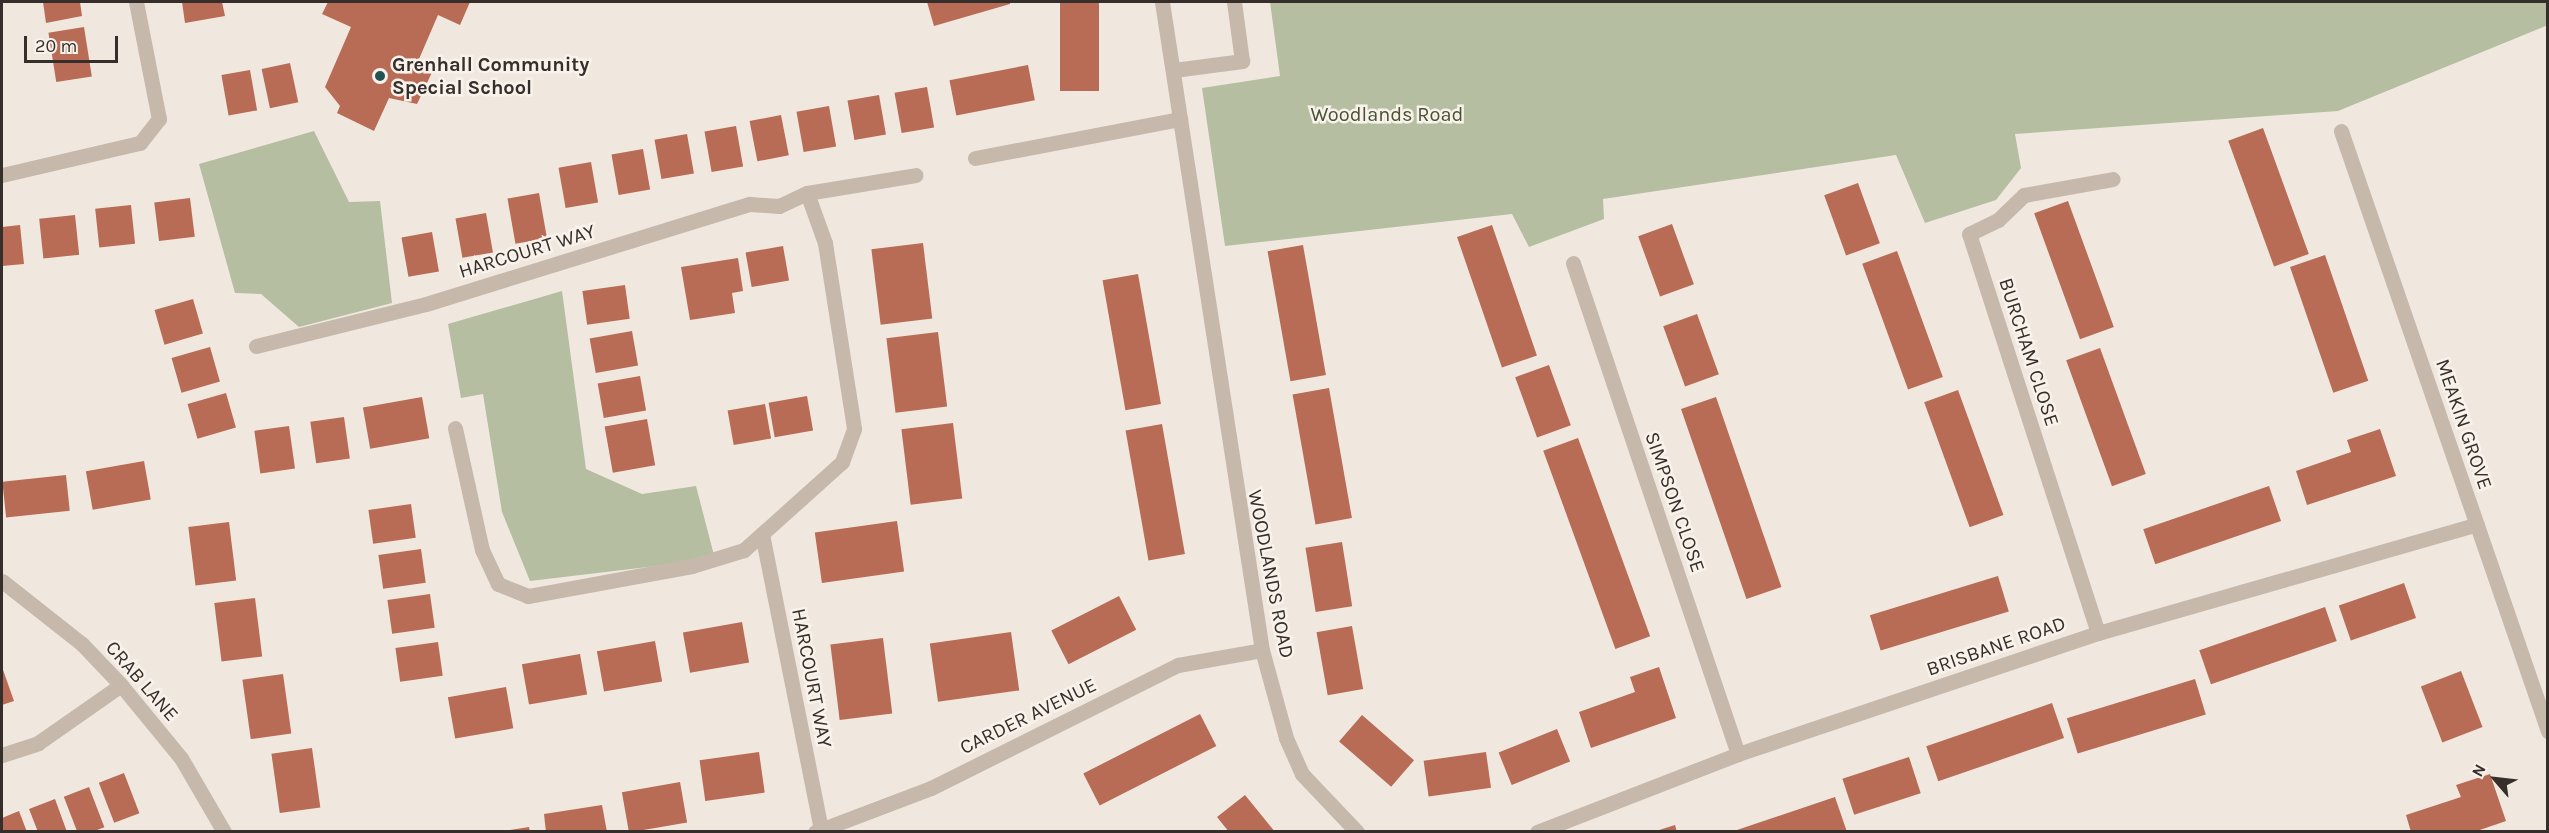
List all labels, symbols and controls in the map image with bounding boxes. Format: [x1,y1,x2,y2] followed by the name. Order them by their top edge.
[27,24,122,62] scale bar
[35,35,77,57] text: 20 m
[392,52,589,99] place label: Grenhall Community Special School
[373,69,387,83] marker: Grenhall Community Special School
[1311,102,1463,126] park label: Woodlands Road
[456,219,598,283] street label: HARCOURT WAY
[1994,275,2064,429] street label: BURCHAM CLOSE
[2430,356,2498,492] street label: MEAKIN GROVE
[1640,429,1710,575] street label: SIMPSON CLOSE
[1243,488,1299,660] street label: WOODLANDS ROAD
[787,606,837,750] street label: HARCOURT WAY
[1923,611,2069,681] street label: BRISBANE ROAD
[100,636,184,726] street label: CRAB LANE
[956,673,1100,759] street label: CARDER AVENUE
[2465,749,2525,809] north arrow
[2468,761,2490,780] text: N

